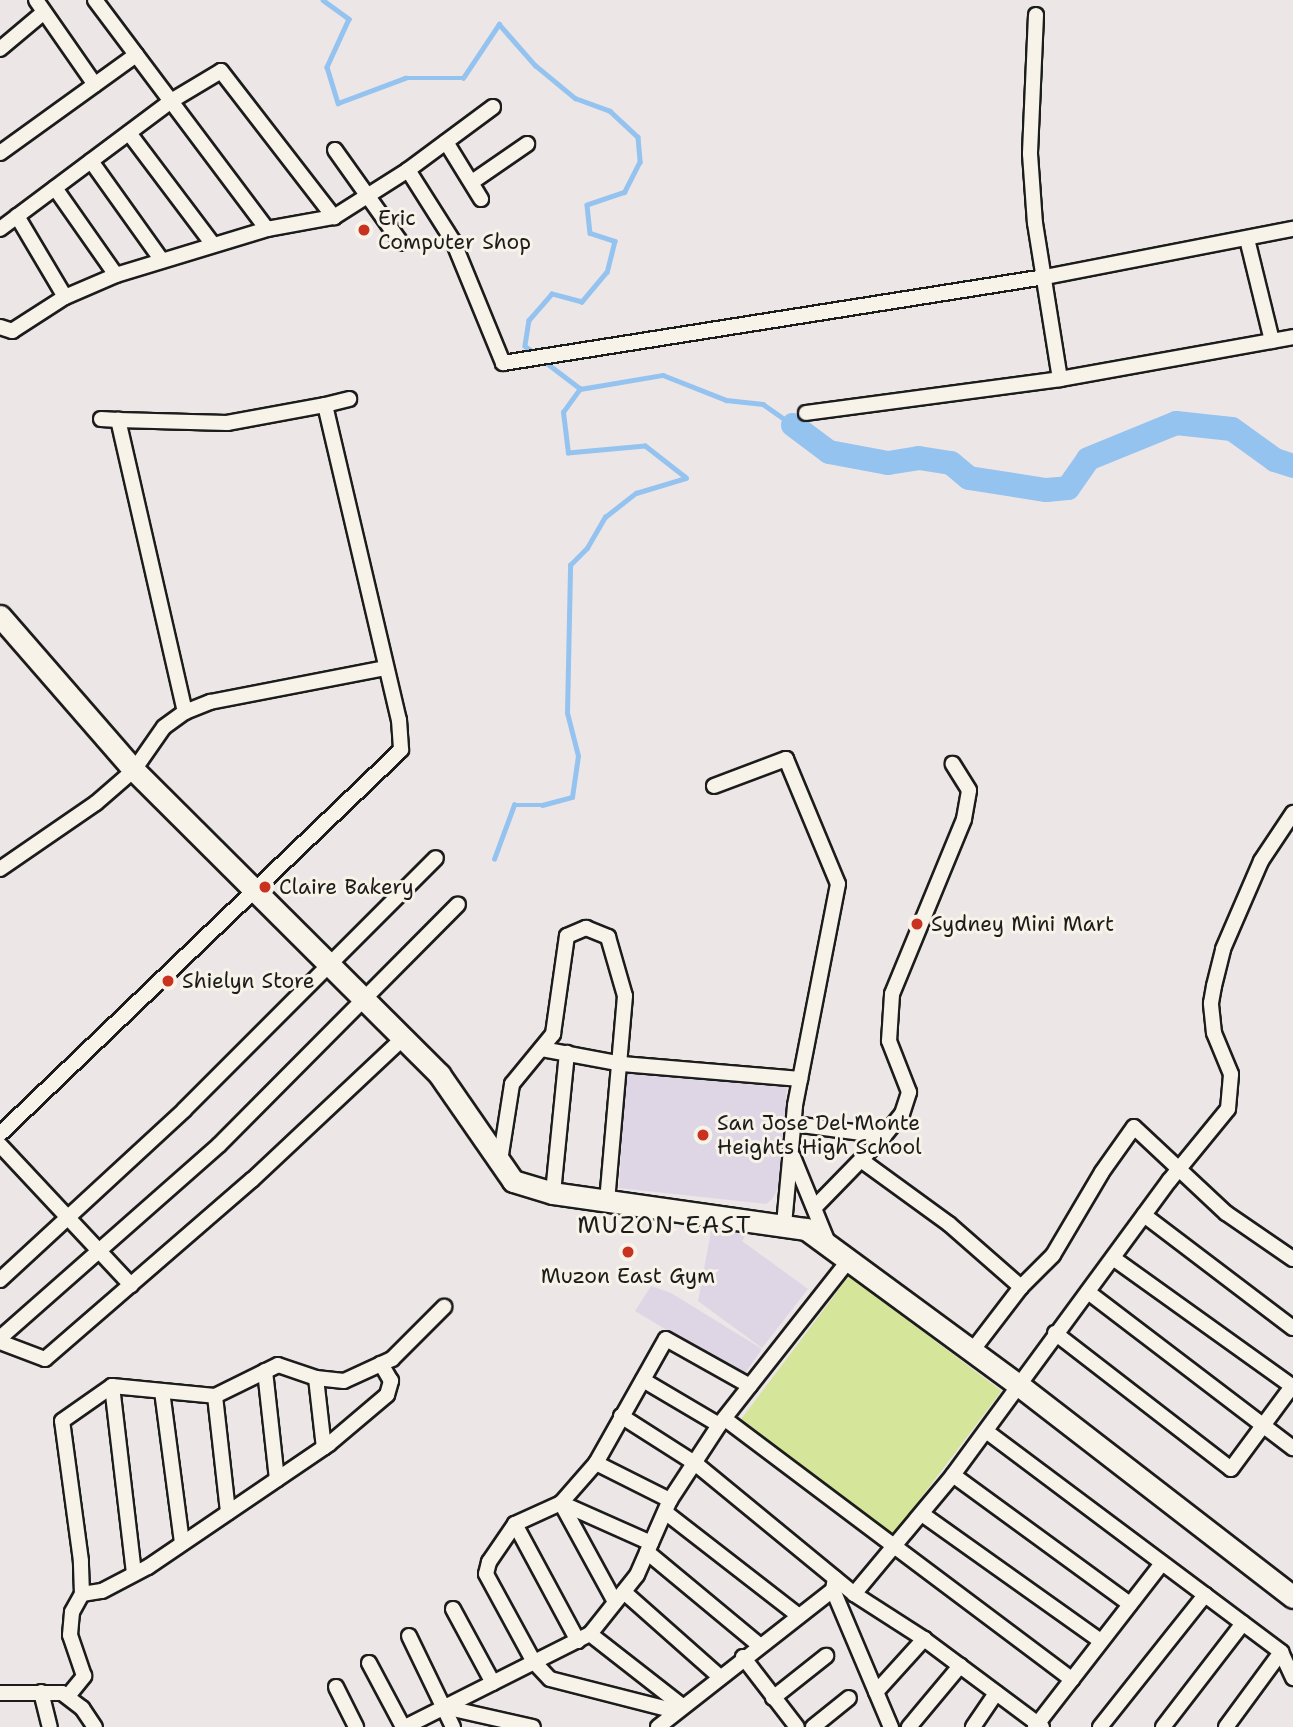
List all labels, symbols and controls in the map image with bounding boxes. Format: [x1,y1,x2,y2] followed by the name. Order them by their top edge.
[378,205,531,255] place label: Eric Computer Shop
[356,222,372,238] marker: Eric Computer Shop
[279,874,414,900] place label: Claire Bakery
[257,879,273,895] marker: Claire Bakery
[931,911,1114,937] place label: Sydney Mini Mart
[909,916,925,932] marker: Sydney Mini Mart
[182,968,315,994] place label: Shielyn Store
[160,973,176,989] marker: Shielyn Store
[717,1110,922,1160] place label: San Jose Del Monte Heights High School
[695,1127,711,1143] marker: San Jose Del Monte Heights High School
[578,1212,752,1240] district label: MUZON EAST
[620,1244,636,1260] marker: Muzon East Gym
[541,1263,715,1289] place label: Muzon East Gym

